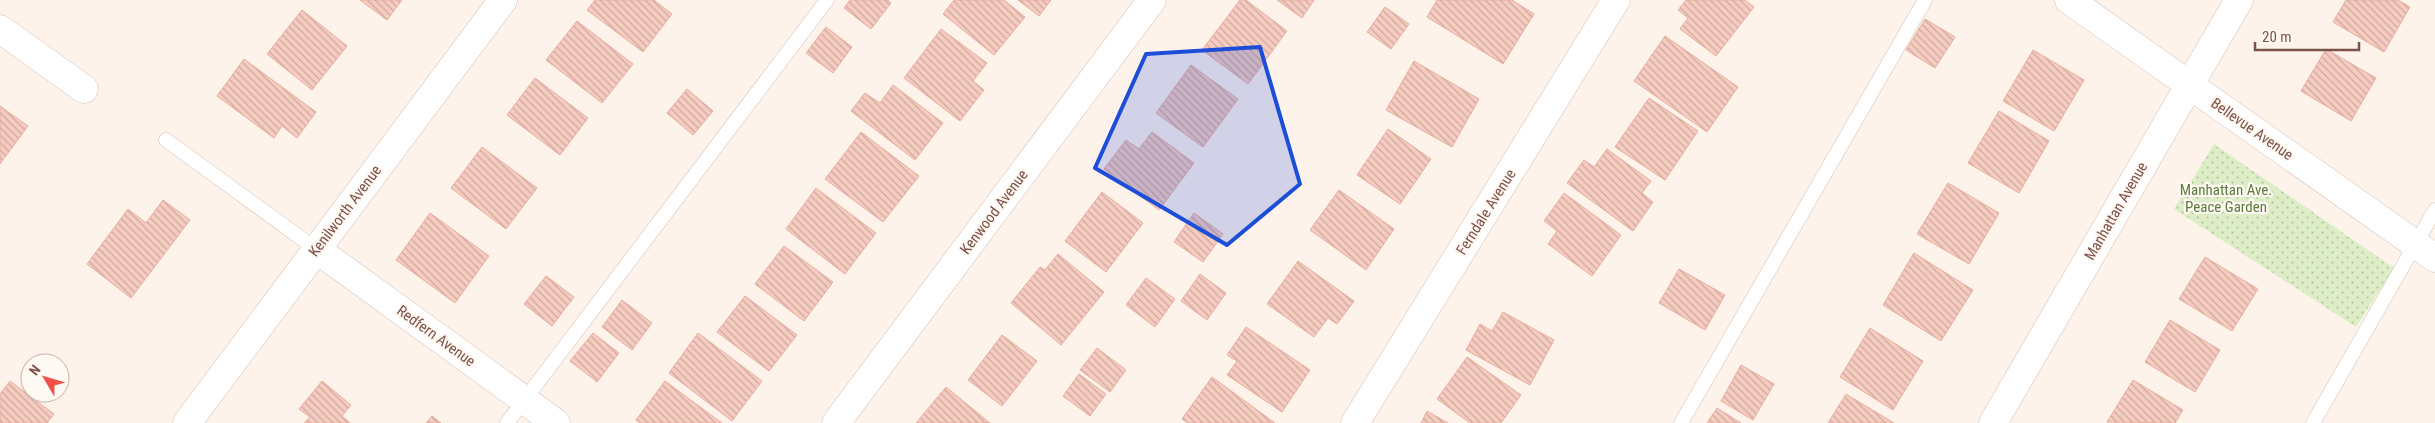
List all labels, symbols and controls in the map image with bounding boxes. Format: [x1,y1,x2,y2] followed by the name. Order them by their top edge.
[2255,20,2359,52] scale bar
[2262,28,2292,46] text: 20 m
[2207,94,2297,164] street label: Bellevue Avenue
[2081,159,2151,263] street label: Manhattan Avenue
[305,162,385,260] street label: Kenilworth Avenue
[956,166,1032,258] street label: Kenwood Avenue
[1452,166,1520,258] street label: Ferndale Avenue
[2180,181,2272,216] park label: Manhattan Ave. Peace Garden
[393,302,479,370] street label: Redfern Avenue
[20,353,70,403] north arrow
[26,362,44,378] text: N

